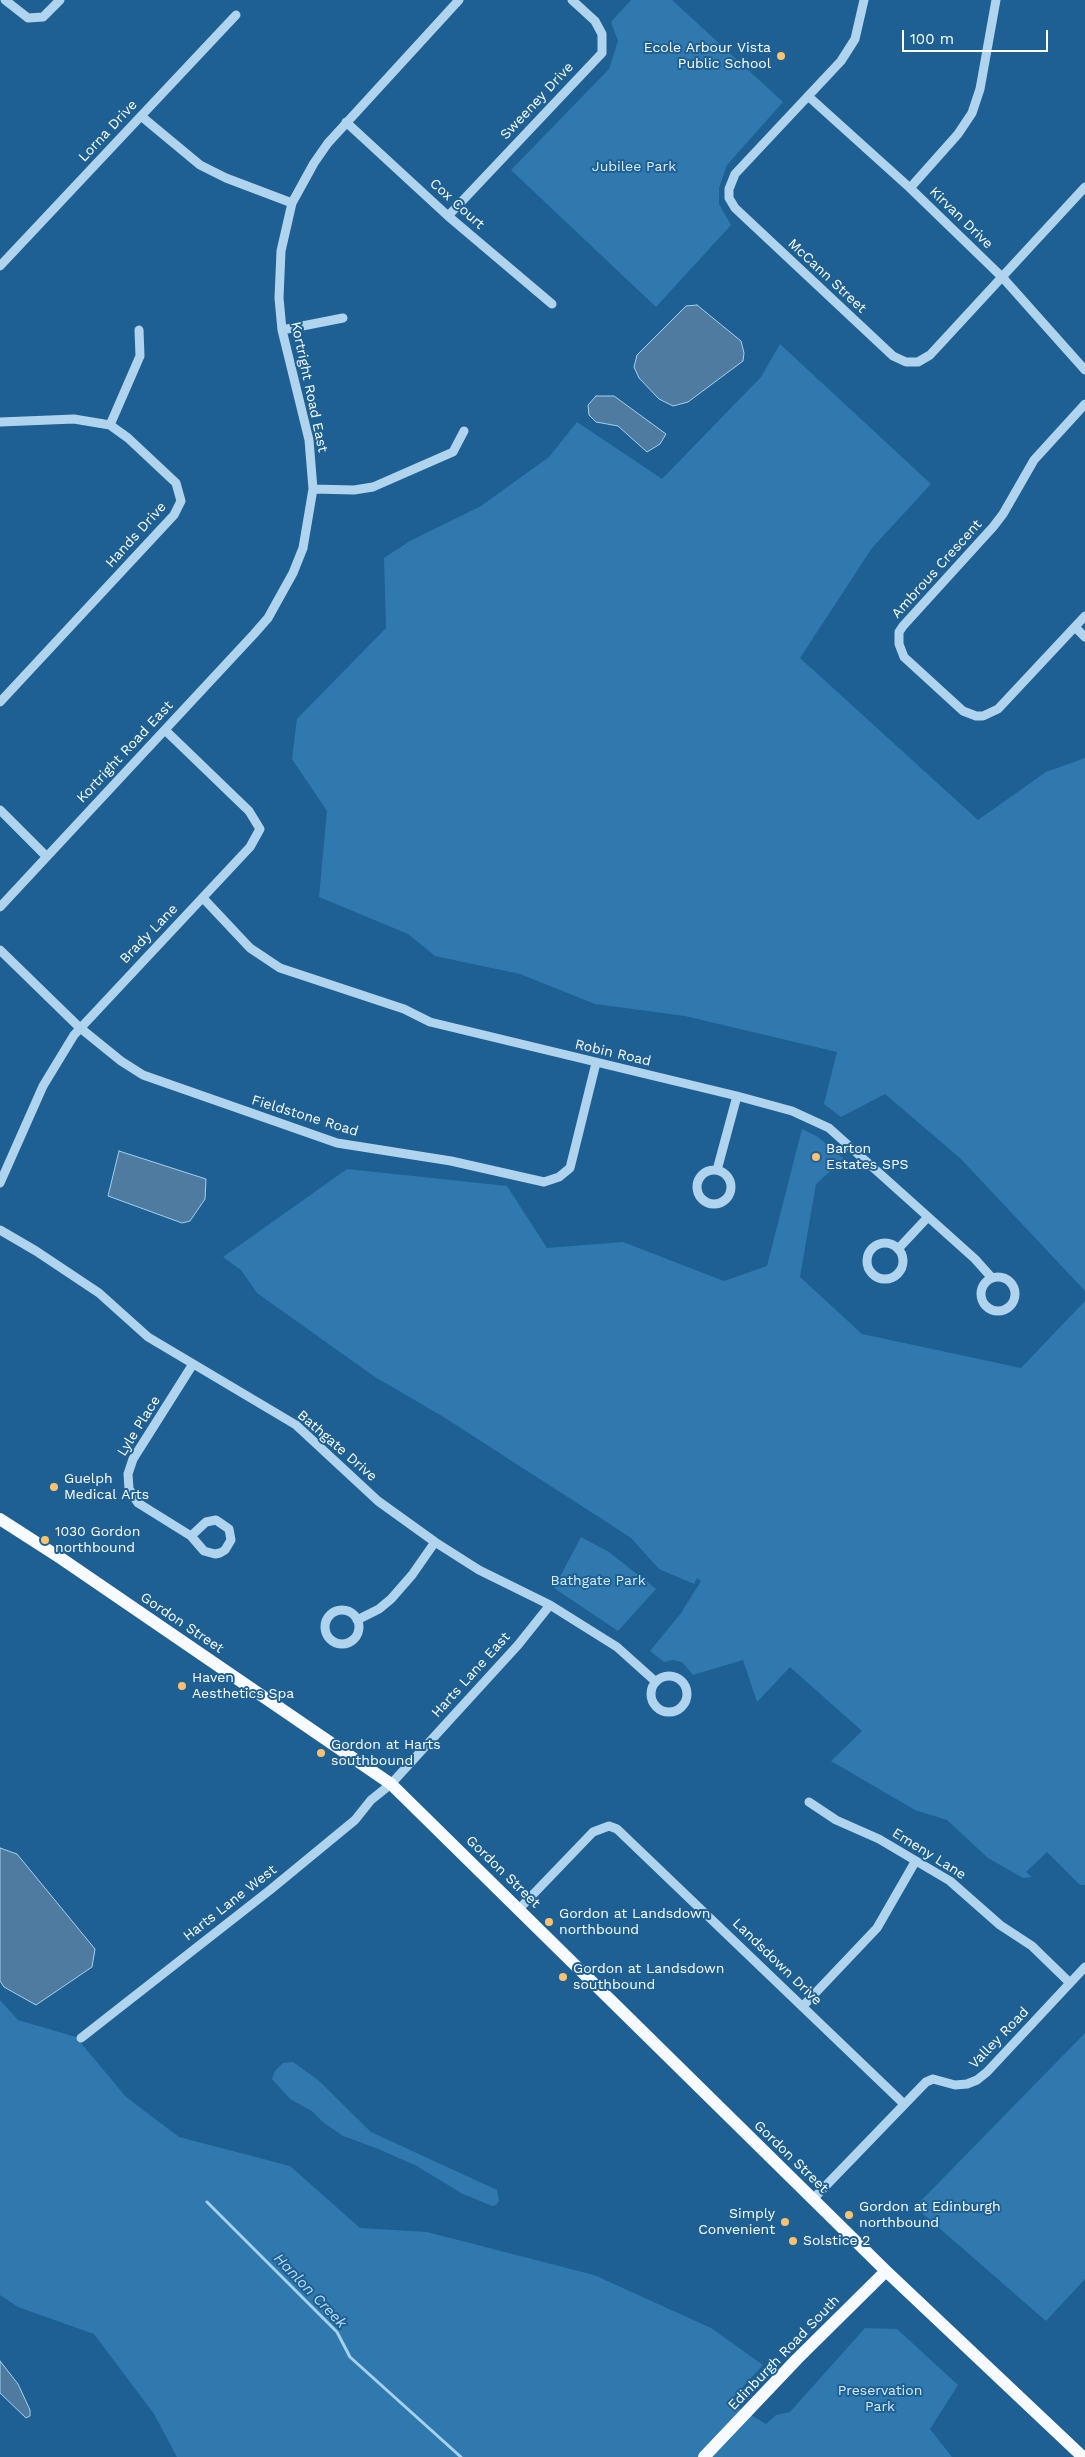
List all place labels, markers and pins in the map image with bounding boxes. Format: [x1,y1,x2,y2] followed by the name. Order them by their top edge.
[644,40,771,72] place label: Ecole Arbour Vista Public School
[775,50,787,62] marker: Ecole Arbour Vista Public School
[826,1141,908,1174] place label: Barton Estates SPS
[810,1151,822,1163] marker: Barton Estates SPS
[64,1471,149,1504] place label: Guelph Medical Arts
[48,1481,60,1493] marker: Guelph Medical Arts
[55,1524,140,1556] place label: 1030 Gordon northbound
[39,1534,51,1546] marker: 1030 Gordon northbound
[192,1670,294,1702] place label: Haven Aesthetics Spa
[176,1680,188,1692] marker: Haven Aesthetics Spa
[331,1737,441,1770] place label: Gordon at Harts southbound
[315,1747,327,1759] marker: Gordon at Harts southbound
[559,1906,710,1938] place label: Gordon at Landsdown northbound
[543,1916,555,1928] marker: Gordon at Landsdown northbound
[573,1961,724,1994] place label: Gordon at Landsdown southbound
[557,1971,569,1983] marker: Gordon at Landsdown southbound
[859,2199,1001,2232] place label: Gordon at Edinburgh northbound
[698,2206,775,2238] place label: Simply Convenient
[843,2209,855,2221] marker: Gordon at Edinburgh northbound
[779,2216,791,2228] marker: Simply Convenient
[803,2233,870,2249] place label: Solstice 2
[787,2235,799,2247] marker: Solstice 2

